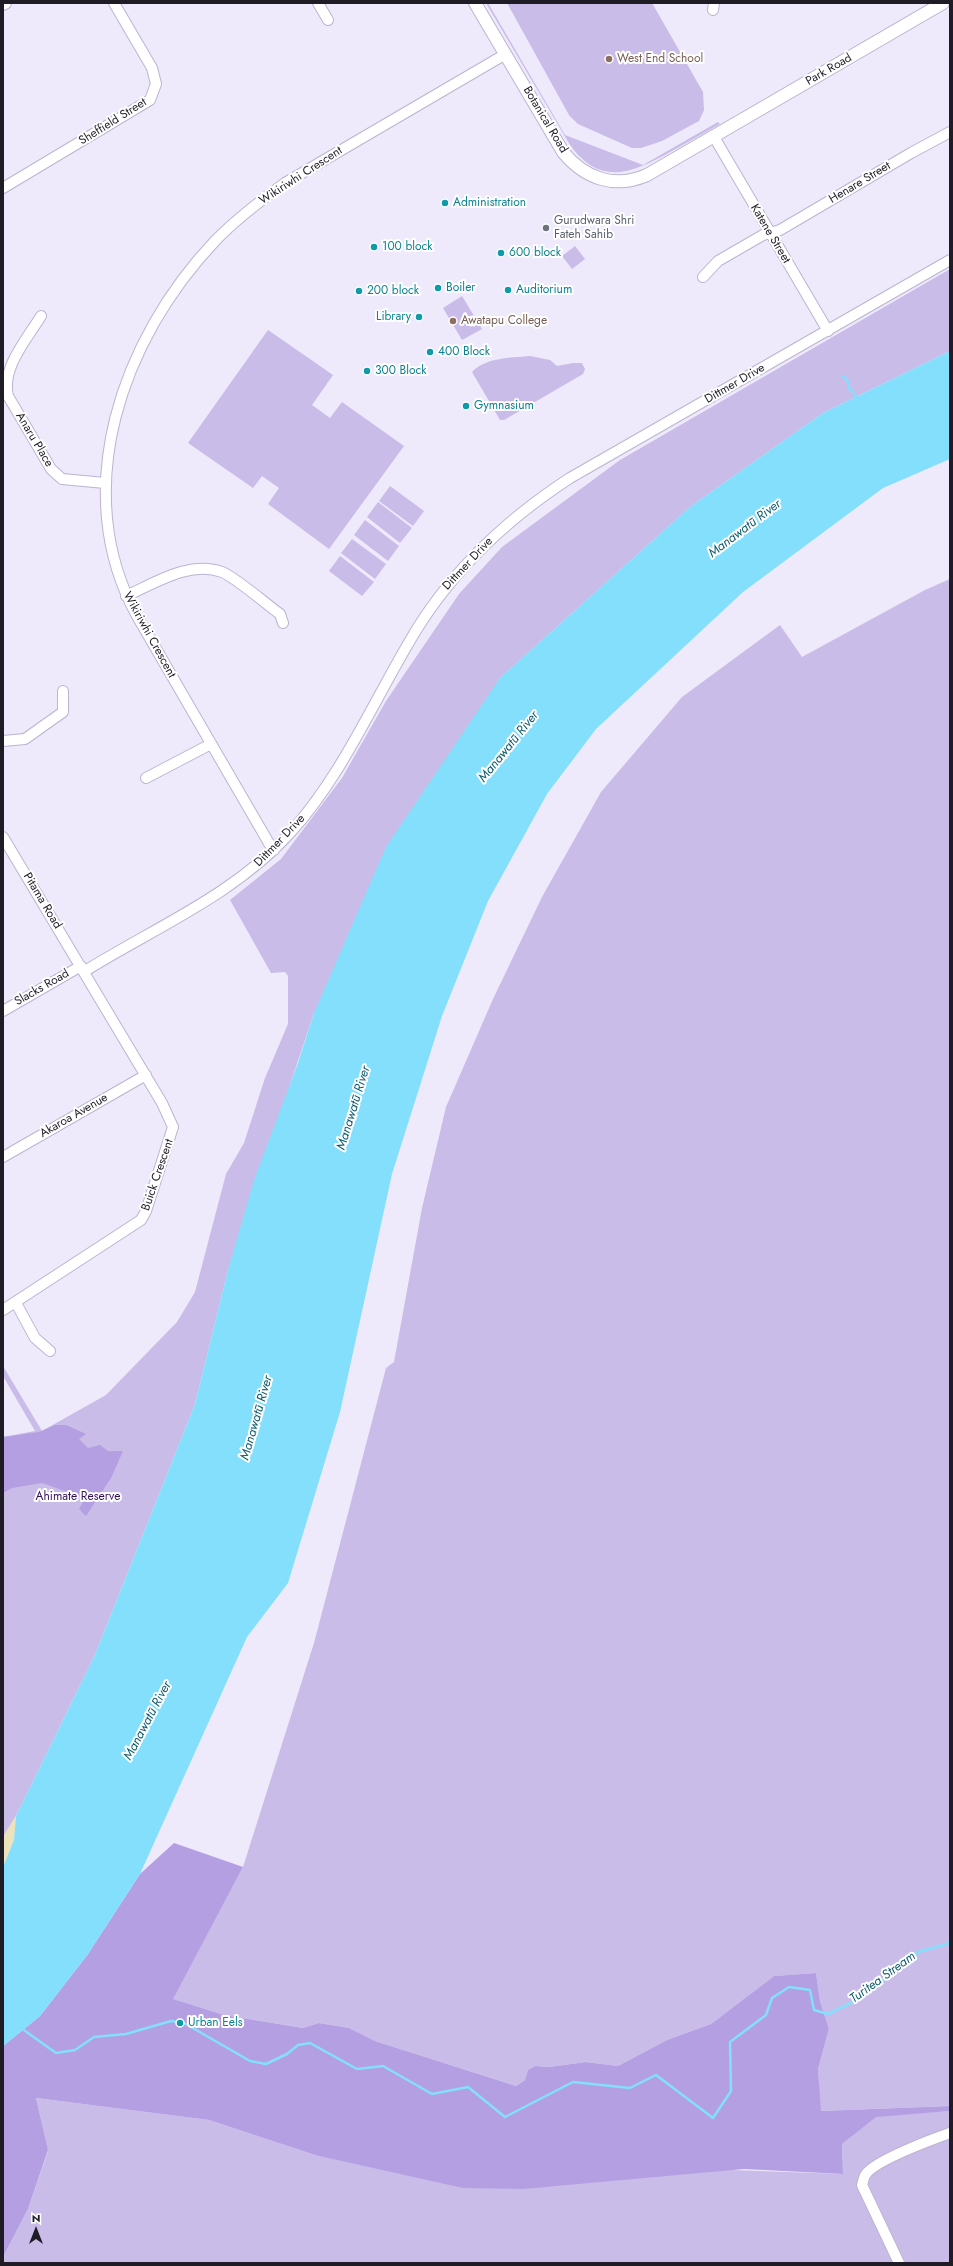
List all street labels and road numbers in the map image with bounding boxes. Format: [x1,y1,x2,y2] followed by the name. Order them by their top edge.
[803,51,855,89] street label: Park Road
[519,84,571,156] street label: Botanical Road
[77,95,149,149] street label: Sheffield Street
[257,144,345,208] street label: Wikiriwhi Crescent
[827,159,893,207] street label: Henare Street
[747,202,793,266] street label: Katene Street
[702,361,768,407] street label: Dittmer Drive
[12,410,56,470] street label: Anaru Place
[440,535,496,593] street label: Dittmer Drive
[119,589,179,681] street label: Wikiriwhi Crescent
[252,812,308,870] street label: Dittmer Drive
[20,870,64,932] street label: Pitama Road
[12,967,72,1009] street label: Slacks Road
[37,1091,111,1141] street label: Akaroa Avenue
[139,1137,177,1213] street label: Buick Crescent

